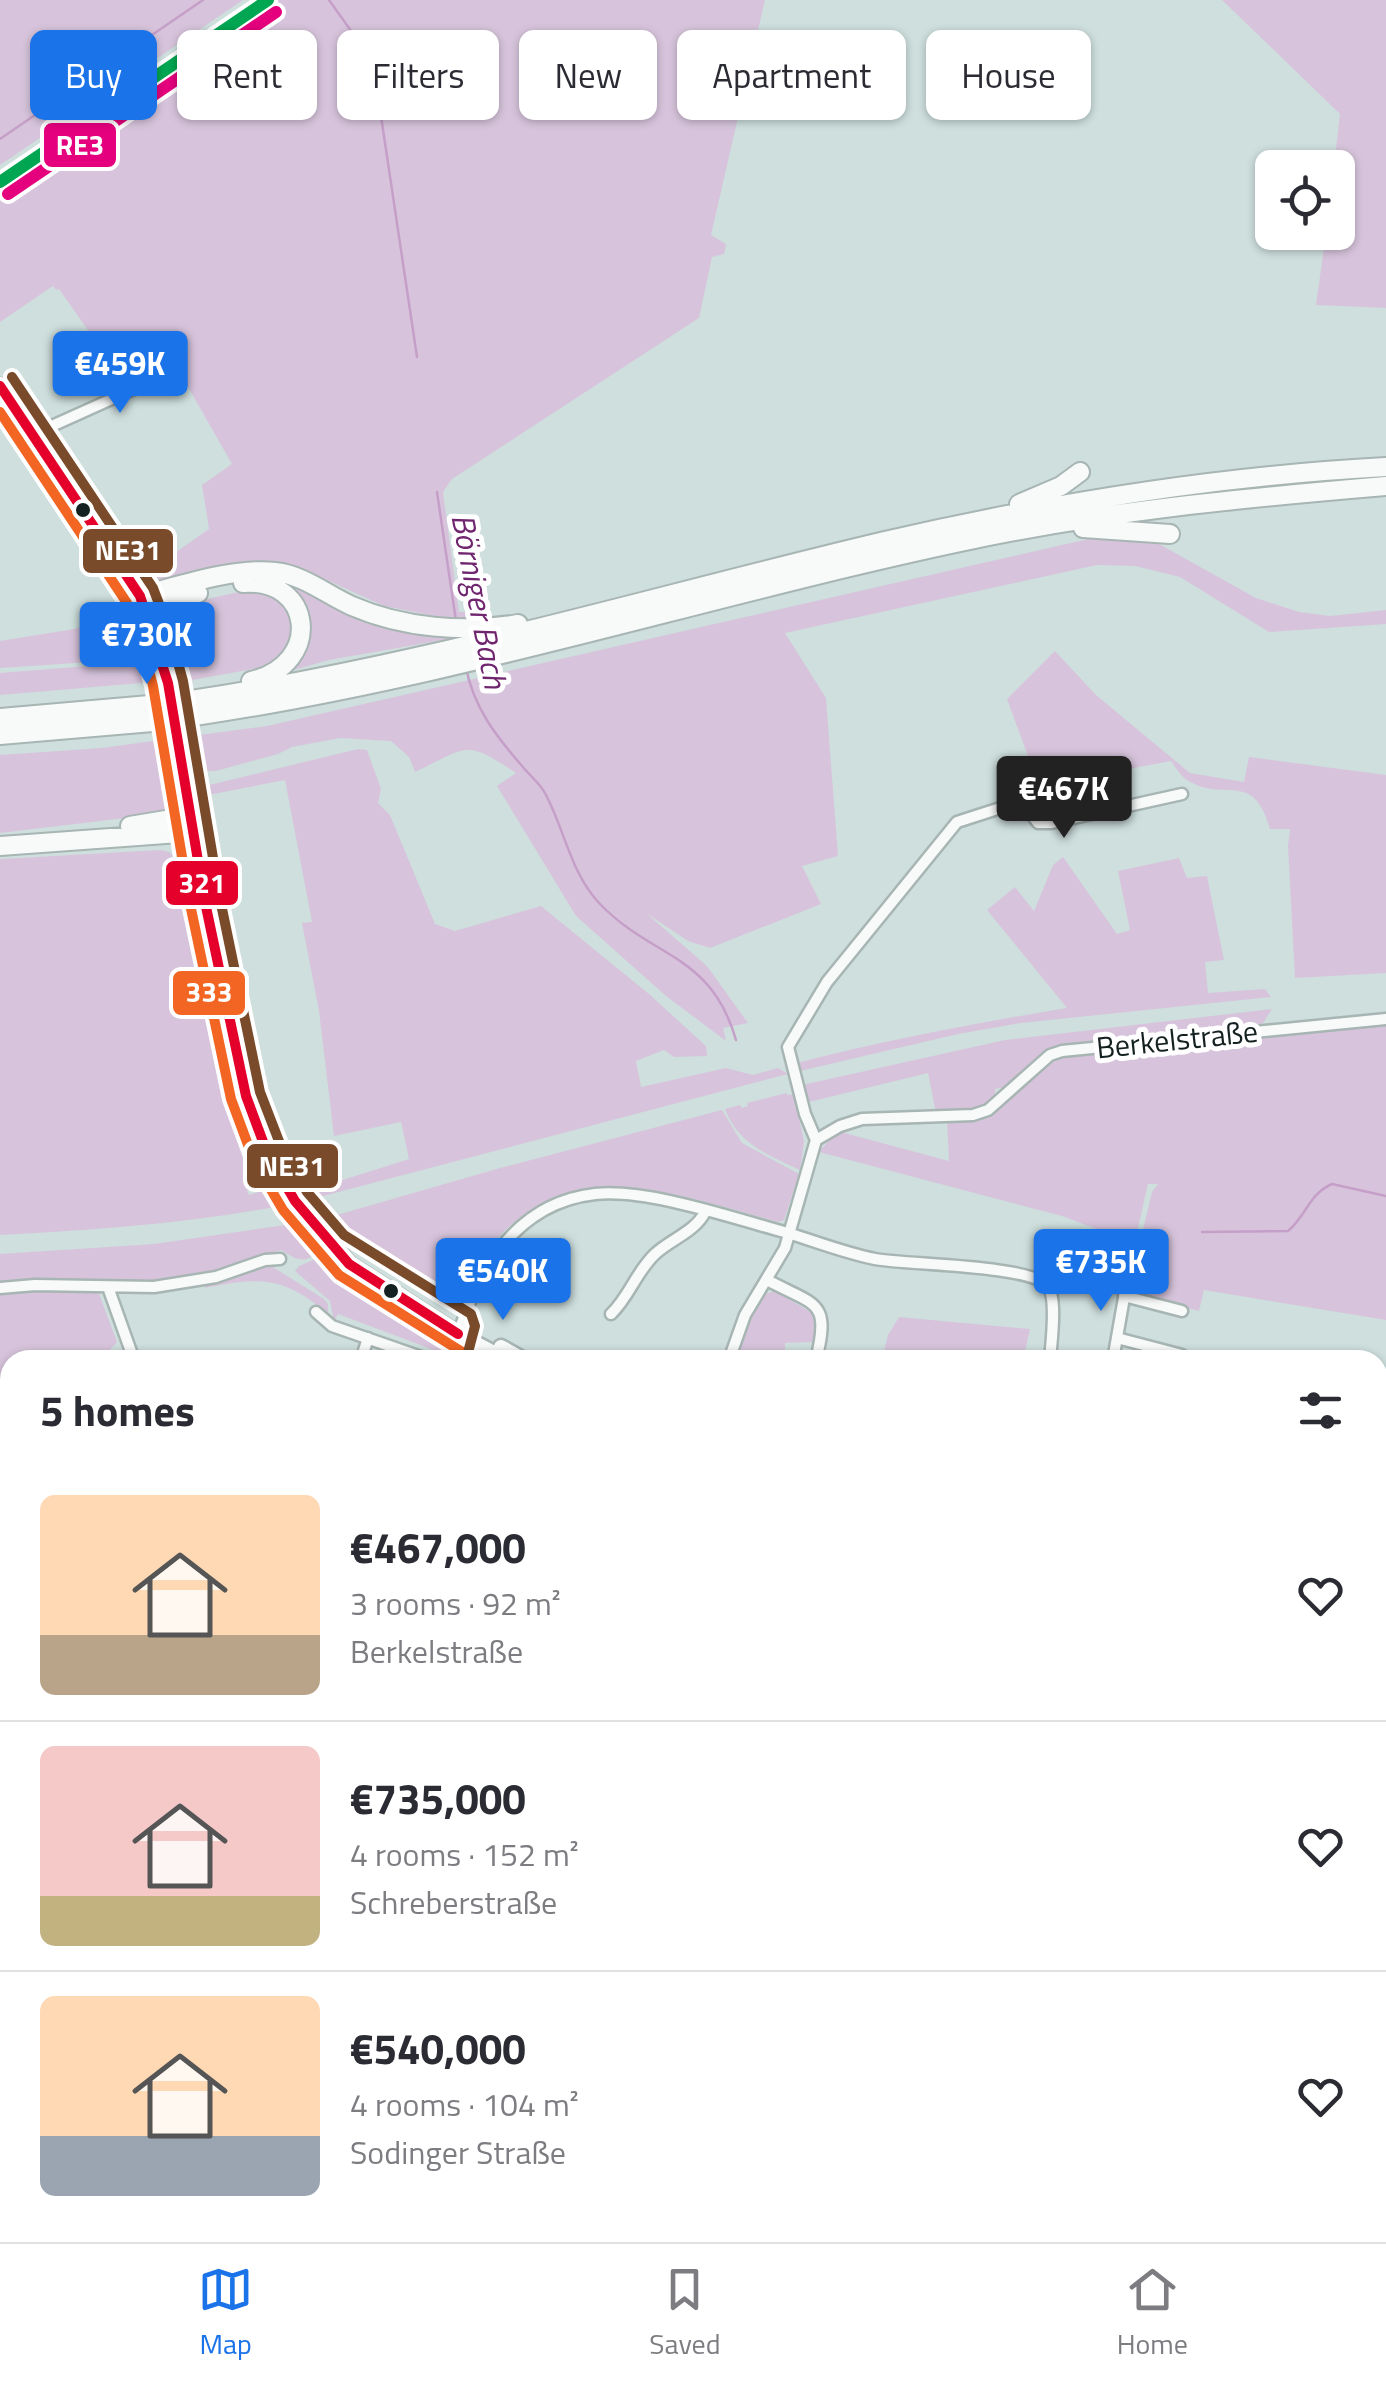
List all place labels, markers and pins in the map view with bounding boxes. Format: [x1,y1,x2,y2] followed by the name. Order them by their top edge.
[50,331,190,416] pin: €459K
[73,500,93,520] unlabelled marker
[77,602,217,687] pin: €730K
[994,756,1134,841] pin: €467K
[1031,1229,1171,1314] pin: €735K
[433,1238,573,1323] pin: €540K
[381,1281,401,1301] unlabelled marker

